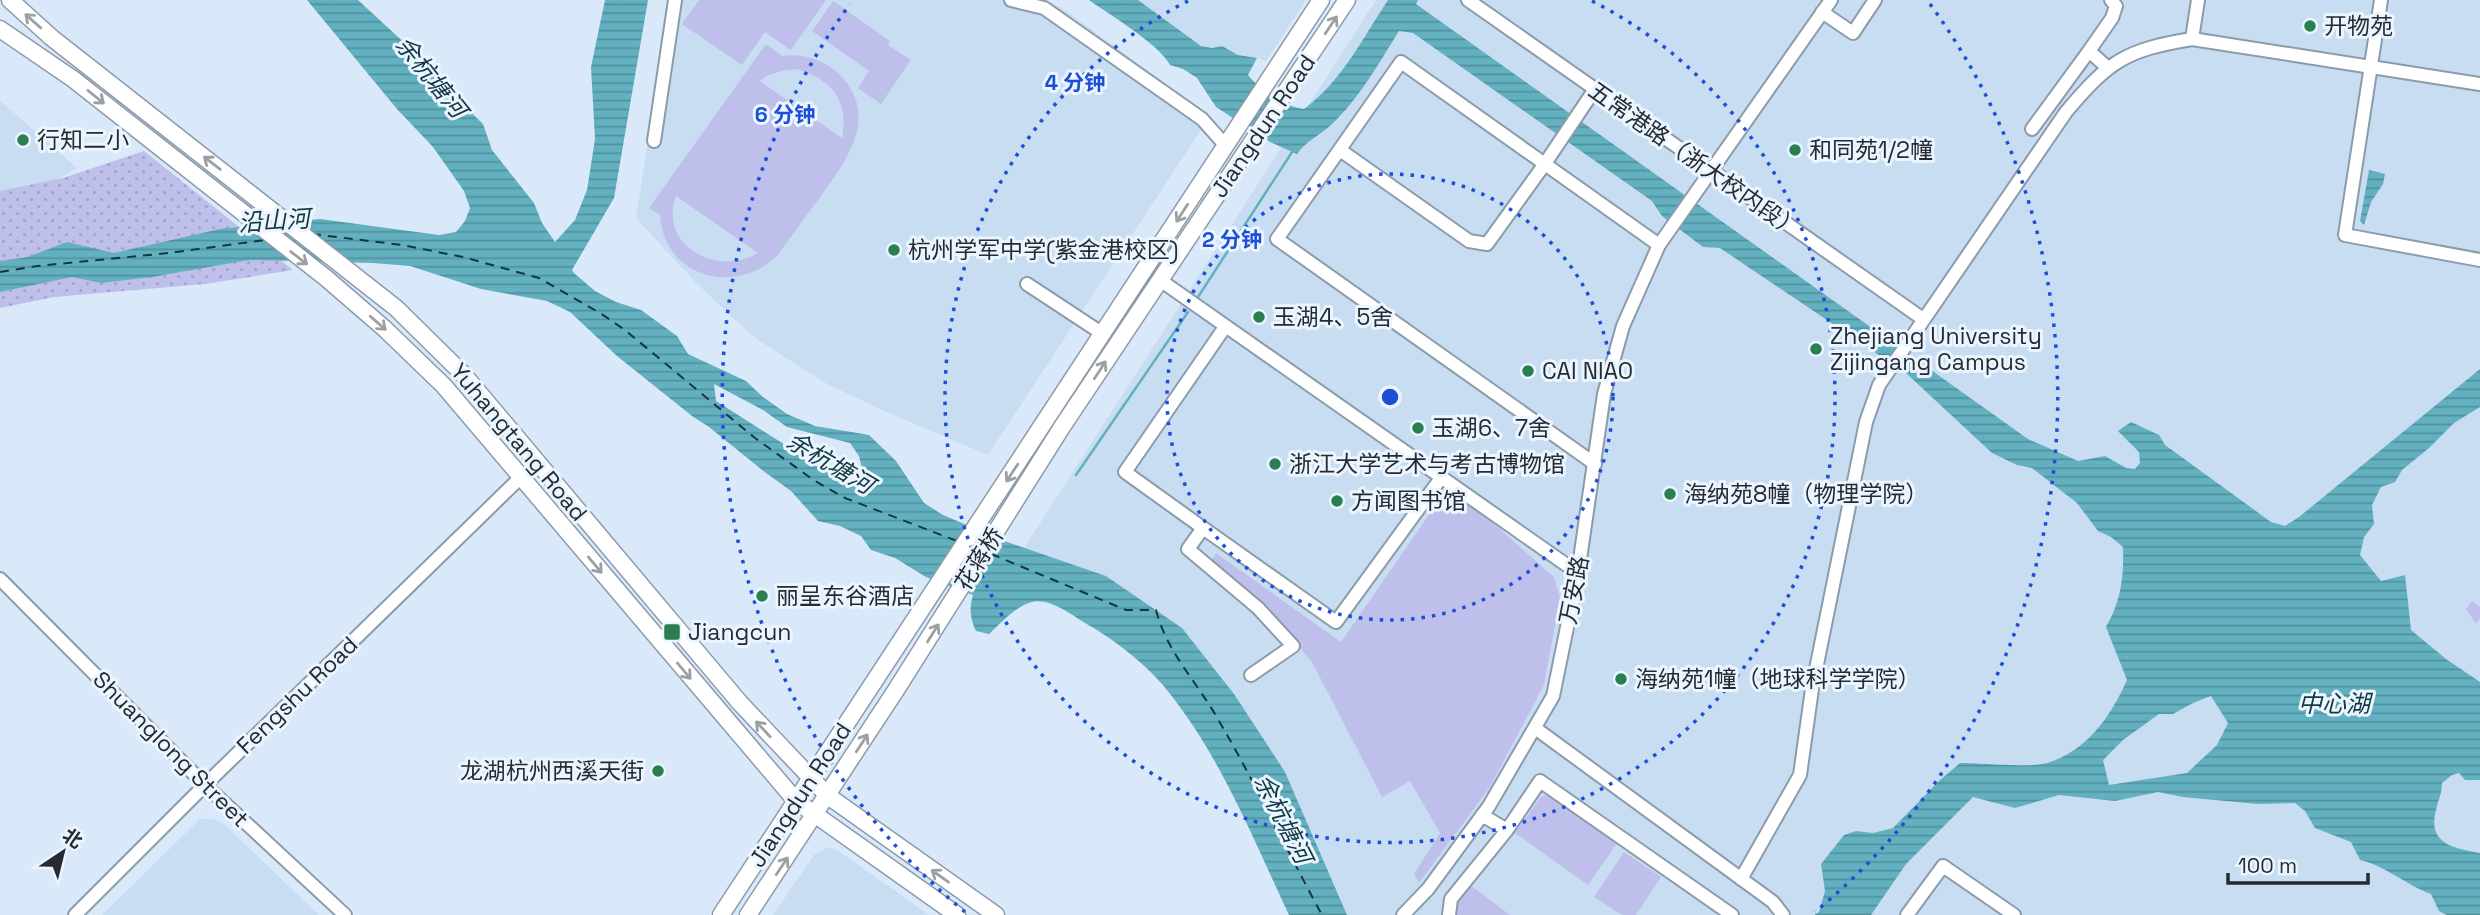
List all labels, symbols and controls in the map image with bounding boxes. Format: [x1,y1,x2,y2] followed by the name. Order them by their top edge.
[2324,11,2393,41] place label: 开物苑
[24,13,42,29] one-way arrow
[1324,16,1338,35] one-way arrow
[2302,18,2318,34] marker: 开物苑
[389,30,476,127] water label: 余杭塘河
[1204,48,1322,204] street label: Jiangdun Road
[1045,69,1105,96] text: 4 分钟
[1583,75,1807,245] street label: 五常港路（浙大校内段）
[86,89,104,104] one-way arrow
[755,101,815,128] text: 6 分钟
[37,125,129,155] place label: 行知二小
[15,132,31,148] marker: 行知二小
[1809,135,1933,165] place label: 和同苑1/2幢
[1787,142,1803,158] marker: 和同苑1/2幢
[203,155,221,170] one-way arrow
[237,202,315,238] water label: 沿山河
[1175,203,1189,222] one-way arrow
[1202,226,1262,253] text: 2 分钟
[908,235,1178,265] place label: 杭州学军中学(紫金港校区)
[886,242,902,258] marker: 杭州学军中学(紫金港校区)
[289,250,308,265] one-way arrow
[1273,302,1393,332] place label: 玉湖4、5舍
[1251,309,1267,325] marker: 玉湖4、5舍
[368,315,386,331] one-way arrow
[1830,321,2042,377] place label: Zhejiang University Zijingang Campus
[1808,341,1824,357] marker: Zhejiang University Zijingang Campus
[1542,356,1633,386] place label: CAI NIAO
[444,357,594,527] street label: Yuhangtang Road
[1093,361,1107,381] one-way arrow
[1520,363,1536,379] marker: CAI NIAO
[1378,385,1402,409] centre of rings
[1432,413,1551,443] place label: 玉湖6、7舍
[1410,420,1426,436] marker: 玉湖6、7舍
[781,425,883,503] water label: 余杭塘河
[1289,449,1565,479] place label: 浙江大学艺术与考古博物馆
[1267,456,1283,472] marker: 浙江大学艺术与考古博物馆
[1004,463,1019,482] one-way arrow
[1684,479,1928,509] place label: 海纳苑8幢（物理学院）
[1351,486,1466,516] place label: 方闻图书馆
[1662,486,1678,502] marker: 海纳苑8幢（物理学院）
[1329,493,1345,509] marker: 方闻图书馆
[948,522,1010,596] street label: 花蒋桥
[1553,553,1595,627] street label: 万安路
[587,555,603,573] one-way arrow
[776,581,914,611] place label: 丽呈东谷酒店
[754,588,770,604] marker: 丽呈东谷酒店
[688,617,791,647] place label: Jiangcun
[662,622,682,642] marker: Jiangcun
[926,623,940,643] one-way arrow
[230,630,364,760] street label: Fengshu Road
[676,662,692,680] one-way arrow
[86,664,256,834] street label: Shuanglong Street
[1635,664,1921,694] place label: 海纳苑1幢（地球科学学院）
[1613,671,1629,687] marker: 海纳苑1幢（地球科学学院）
[2298,688,2374,719] water label: 中心湖
[742,717,858,873] street label: Jiangdun Road
[755,721,772,738] one-way arrow
[856,734,870,754] one-way arrow
[460,756,644,786] place label: 龙湖杭州西溪天街
[650,763,666,779] marker: 龙湖杭州西溪天街
[1248,769,1321,872] water label: 余杭塘河
[28,817,98,887] north arrow
[58,823,87,854] text: 北
[2228,842,2368,886] scale bar
[2238,852,2297,879] text: 100 m
[775,856,789,876] one-way arrow
[931,869,950,883] one-way arrow

